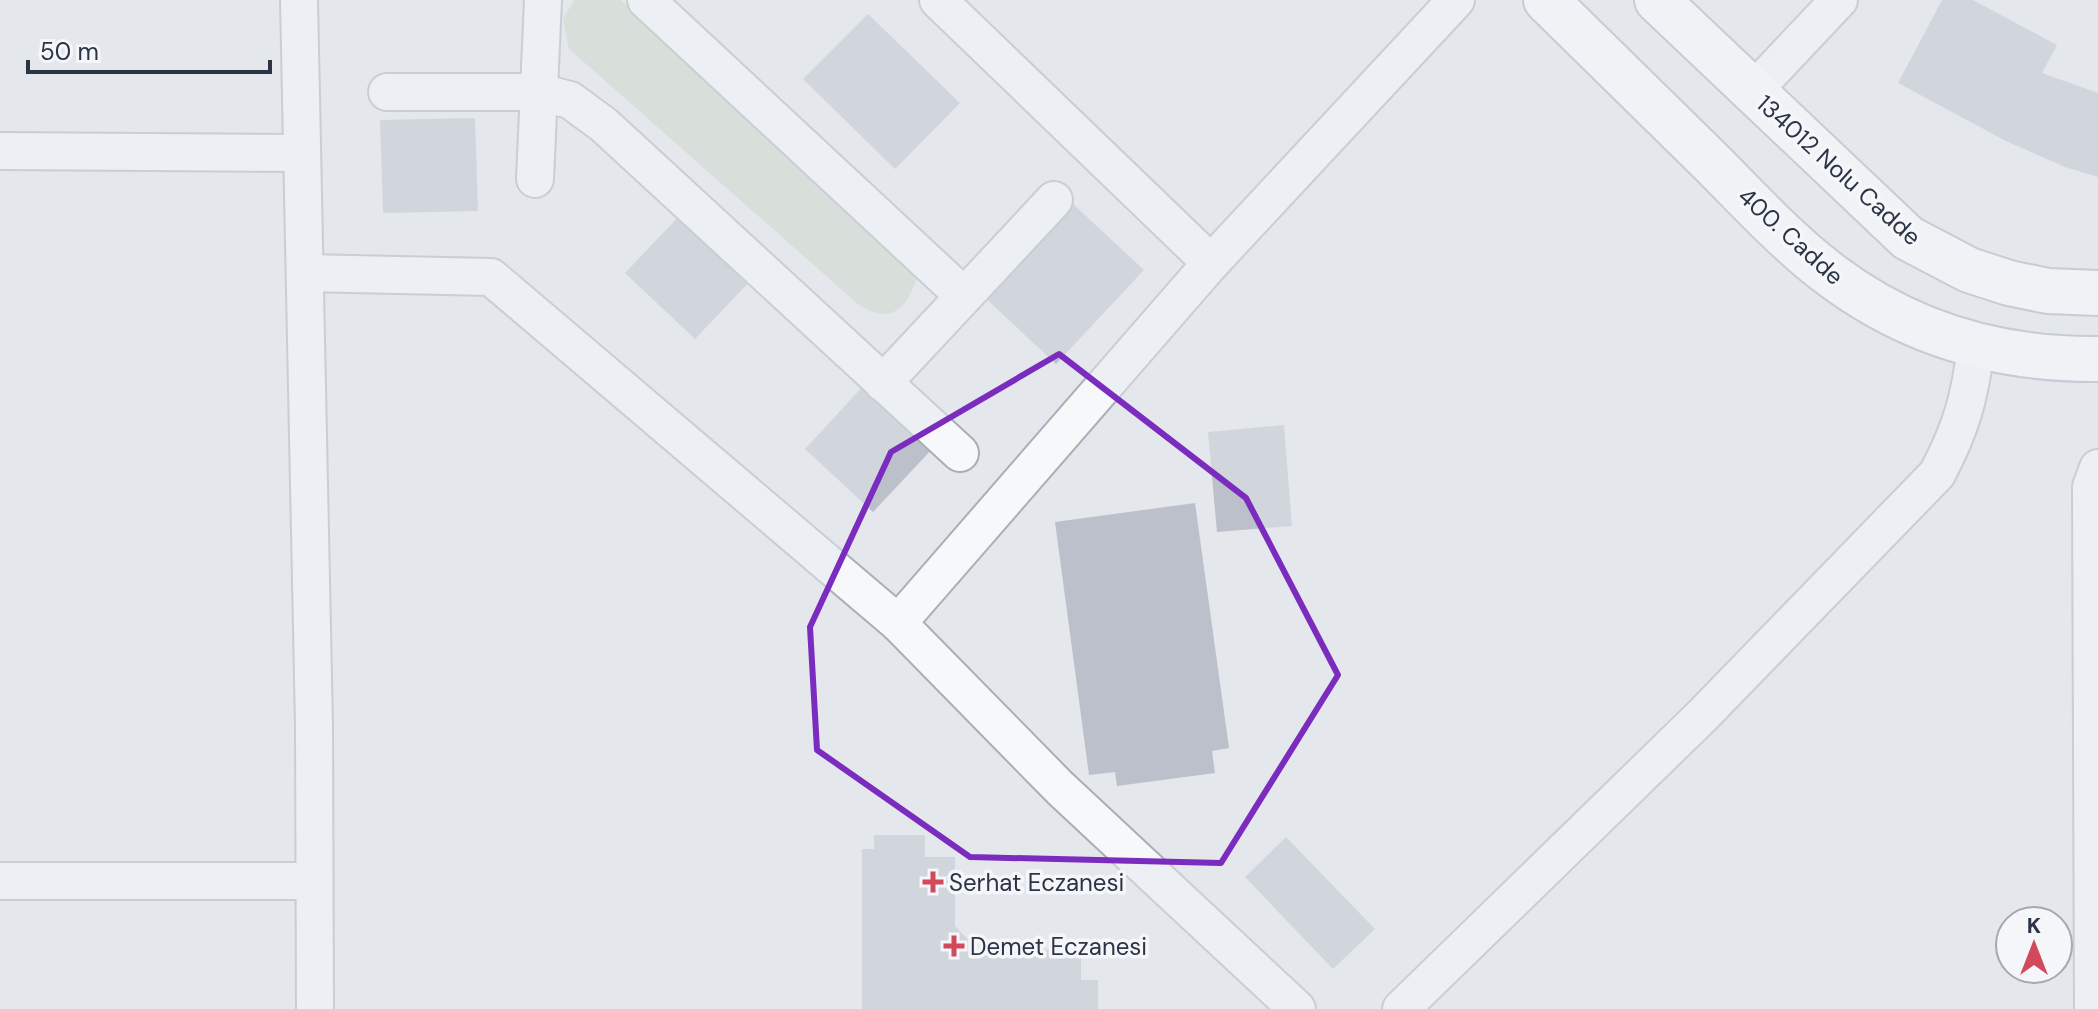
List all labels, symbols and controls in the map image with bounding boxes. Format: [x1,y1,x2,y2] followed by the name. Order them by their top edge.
[28,24,270,74] scale bar
[40,36,99,67] text: 50 m
[1750,88,1928,252] street label: 134012 Nolu Cadde
[1732,180,1850,292] street label: 400. Cadde
[949,867,1124,898] place label: Serhat Eczanesi
[924,873,942,891] marker: Serhat Eczanesi
[1994,905,2074,985] north arrow
[2027,911,2041,940] text: K
[970,931,1147,962] place label: Demet Eczanesi
[945,937,963,955] marker: Demet Eczanesi

